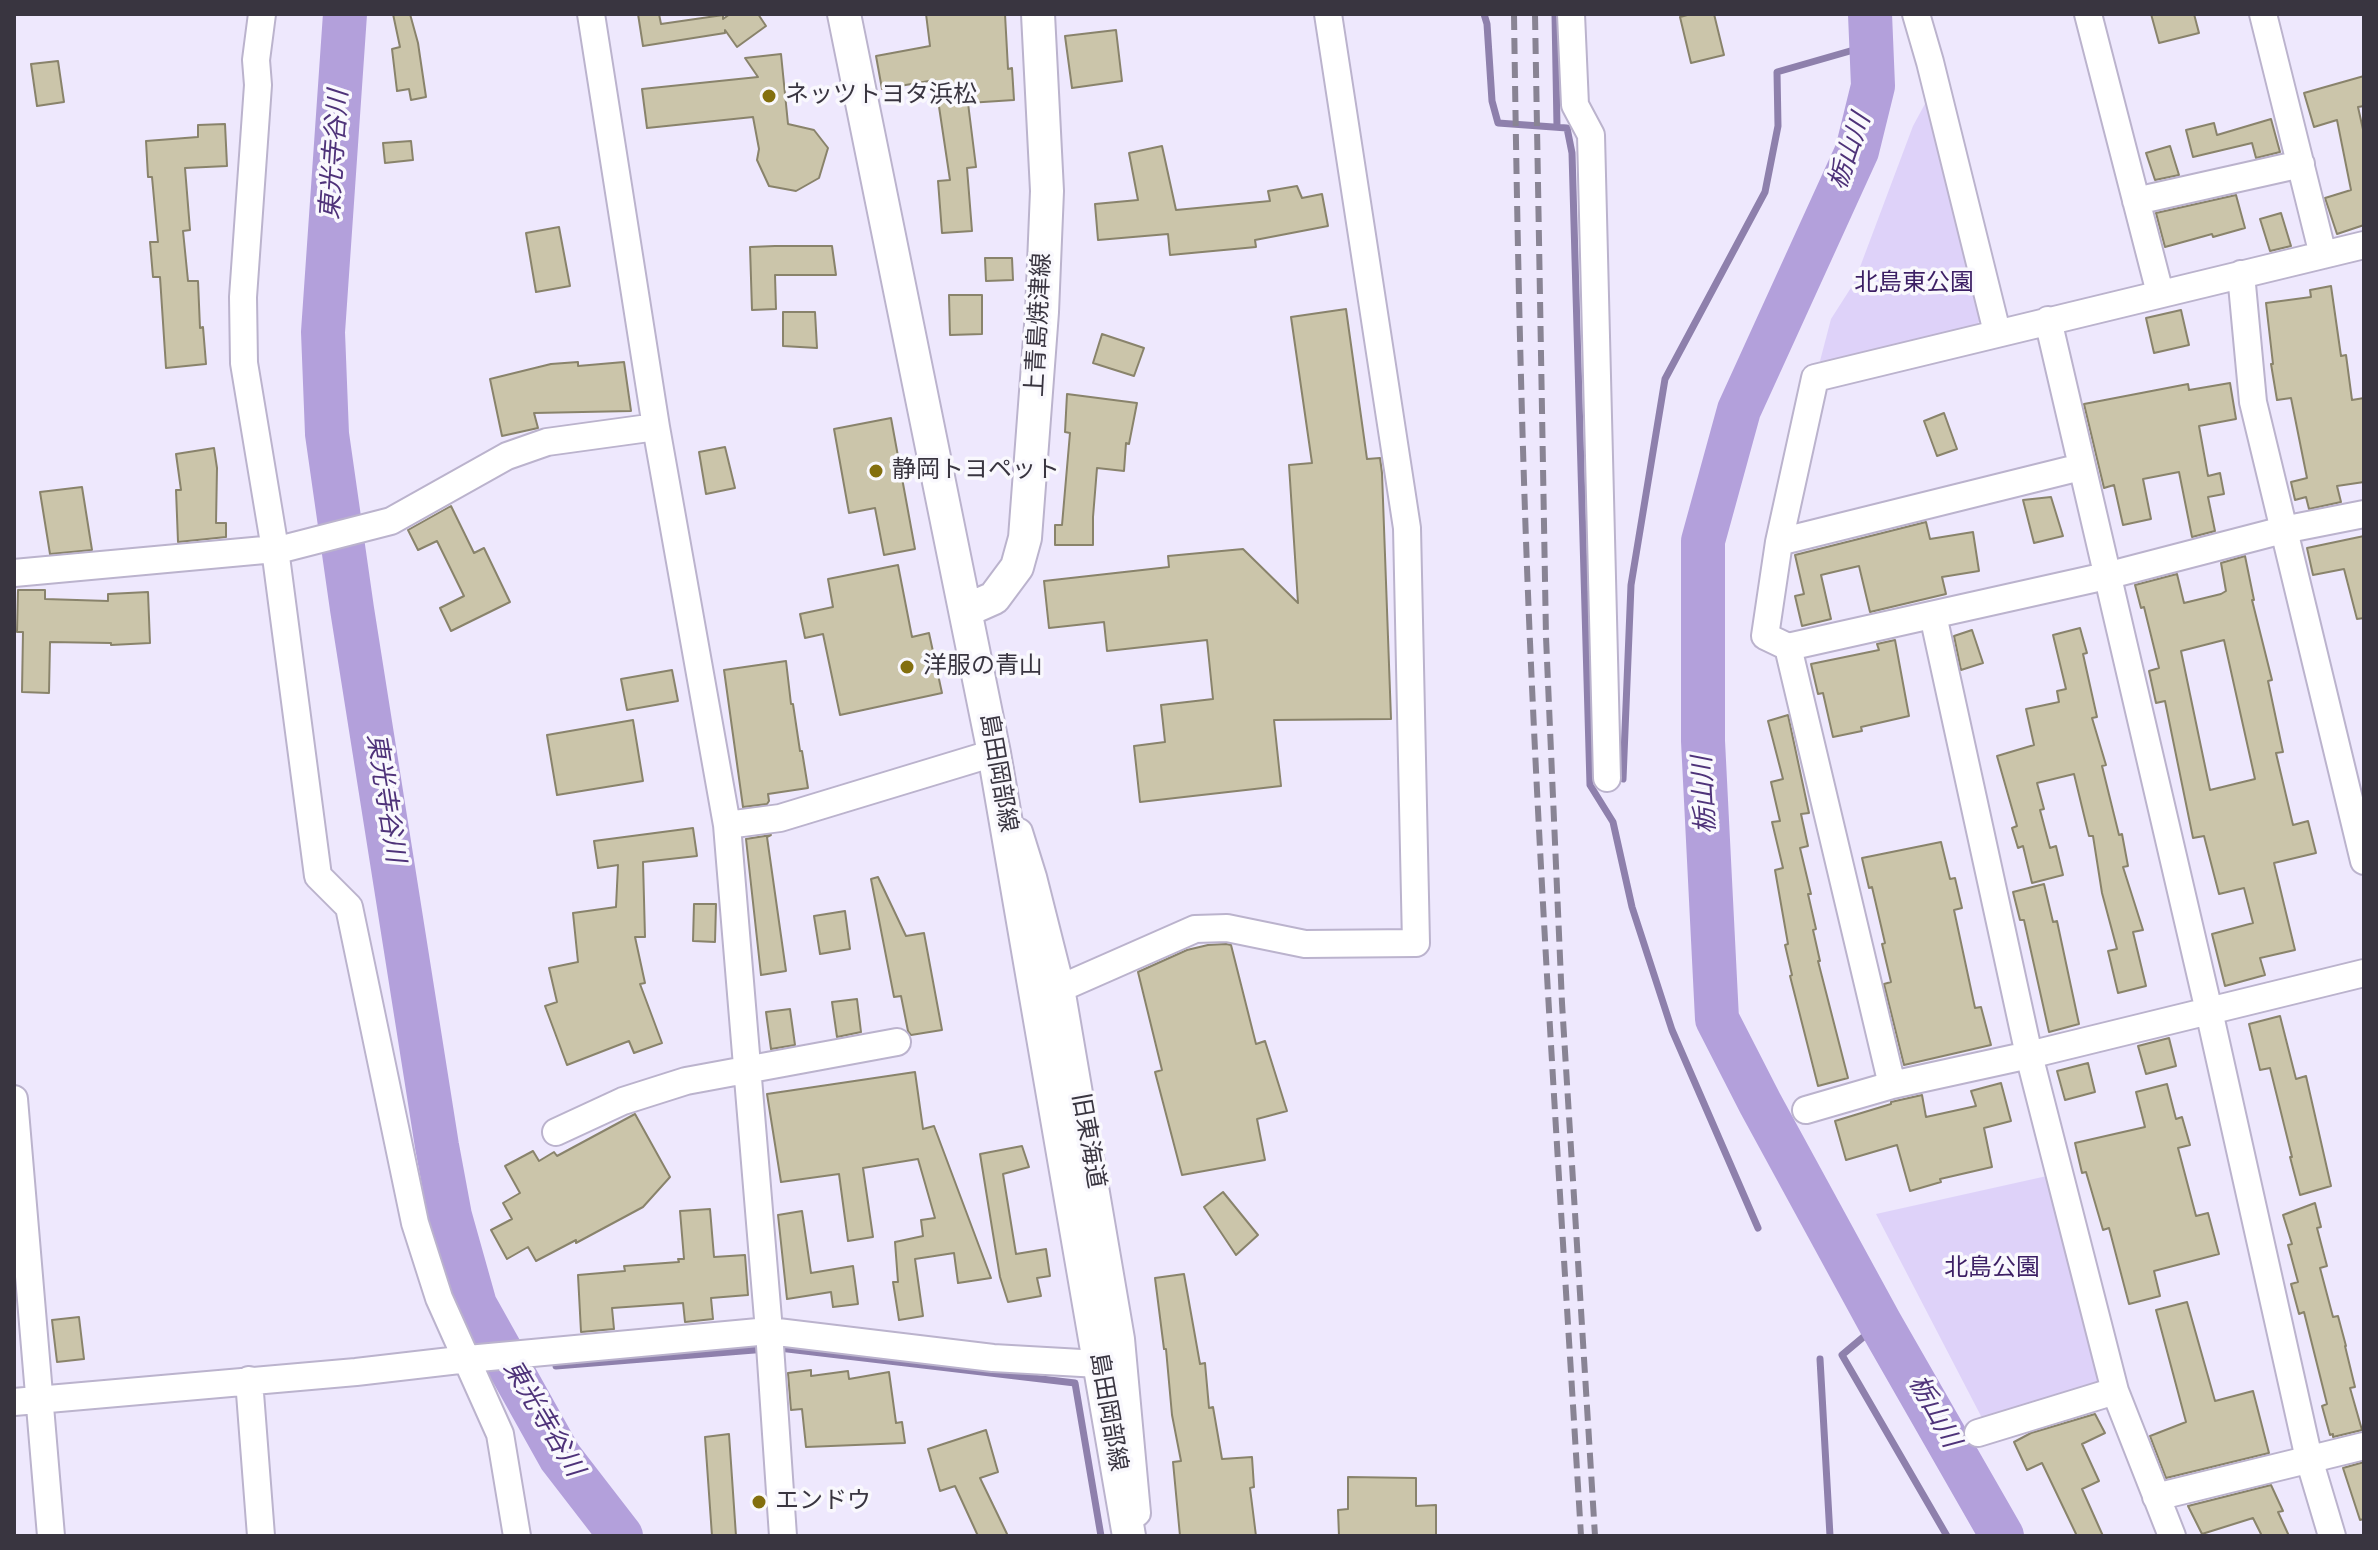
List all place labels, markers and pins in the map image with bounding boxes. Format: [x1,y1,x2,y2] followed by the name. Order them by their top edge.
[785,82,977,110] place label: ネッツトヨタ浜松
[760,87,778,105] marker: ネッツトヨタ浜松
[892,457,1060,485] place label: 静岡トヨペット
[867,462,885,480] marker: 静岡トヨペット
[923,653,1043,681] place label: 洋服の青山
[898,658,916,676] marker: 洋服の青山
[775,1488,871,1516] place label: エンドウ
[750,1493,768,1511] marker: エンドウ

